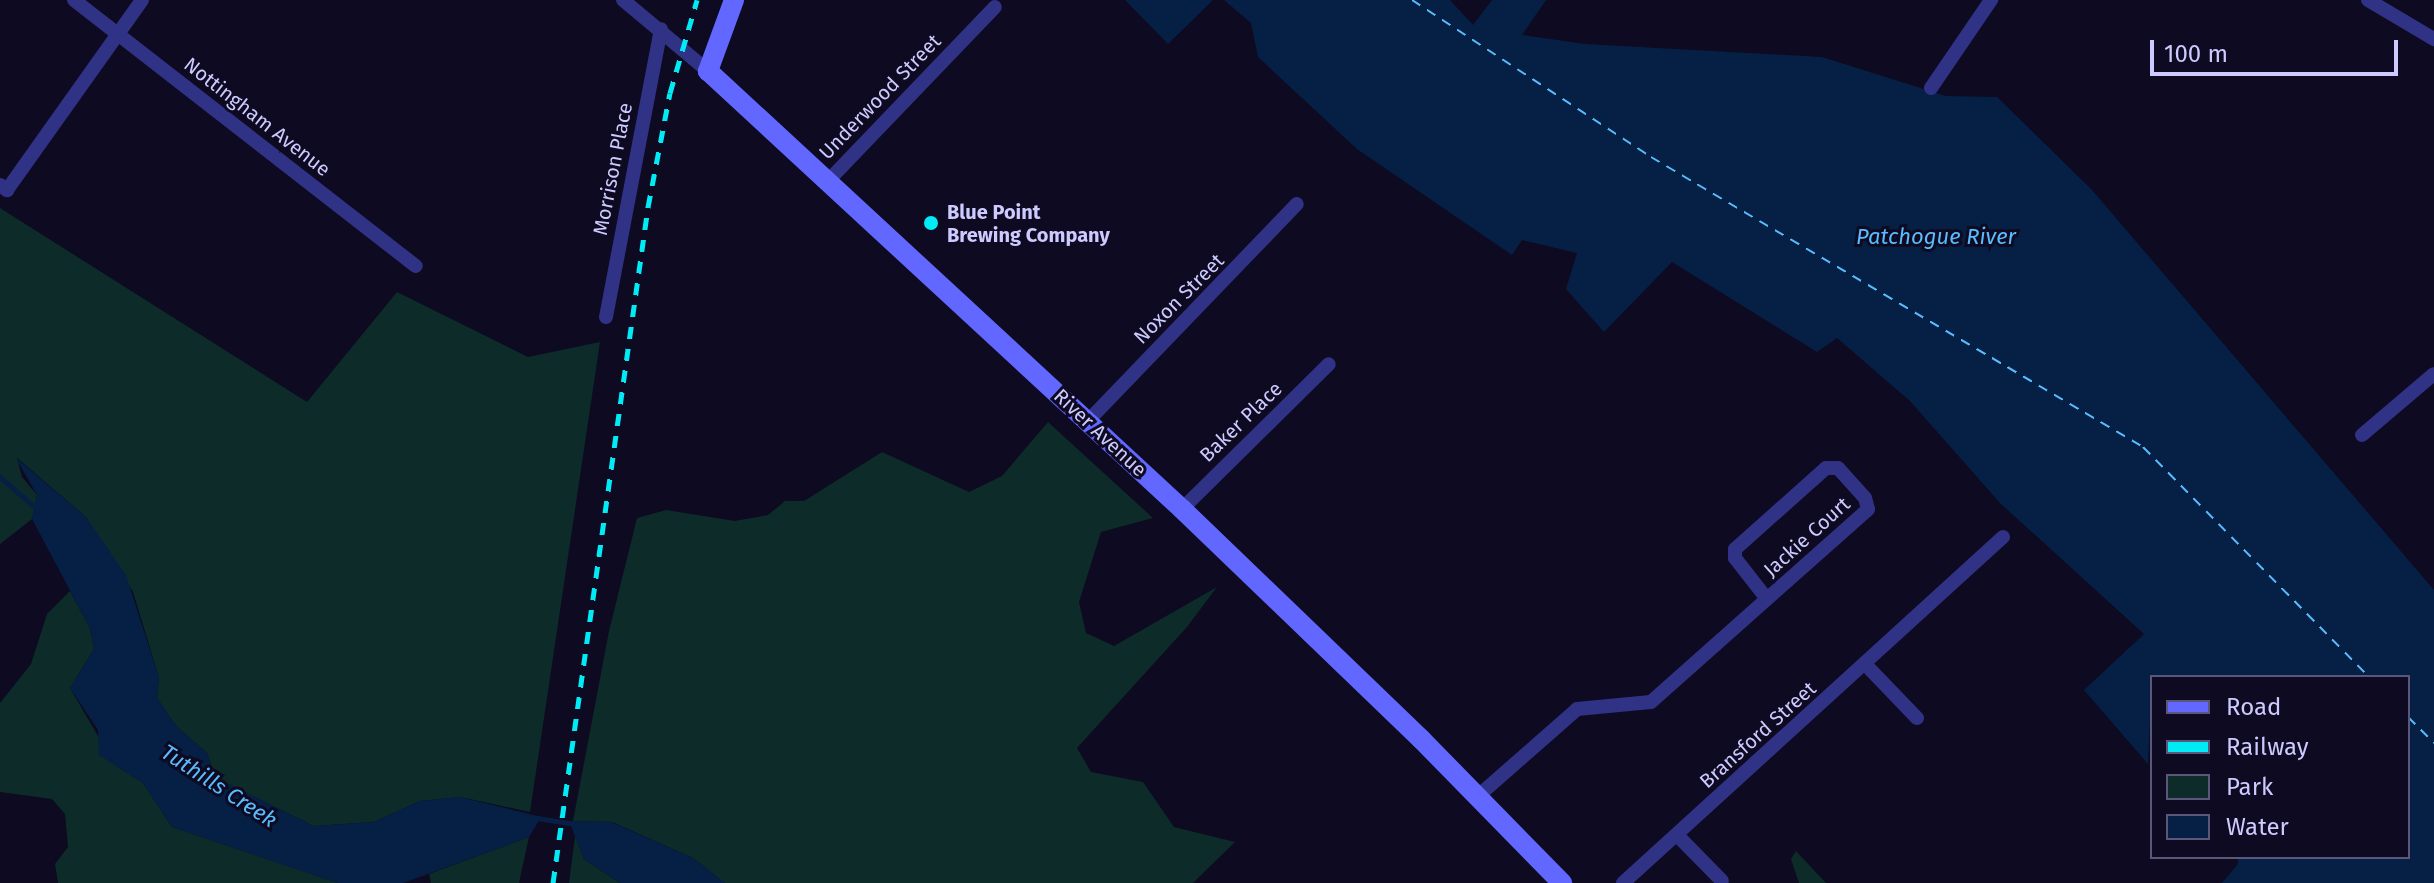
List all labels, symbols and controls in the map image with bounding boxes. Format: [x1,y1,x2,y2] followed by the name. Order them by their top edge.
[2154,24,2402,74] scale bar
[814,29,946,165] street label: Underwood Street
[2164,40,2228,68] text: 100 m
[179,52,335,182] street label: Nottingham Avenue
[588,101,638,237] street label: Morrison Place
[947,200,1110,247] place label: Blue Point Brewing Company
[922,214,940,232] marker: Blue Point Brewing Company
[1856,224,2016,250] water label: Patchogue River
[1129,249,1229,349] street label: Noxon Street
[1195,377,1287,467] street label: Baker Place
[1049,384,1151,482] street label: River Avenue
[1759,492,1855,582] street label: Jackie Court
[2150,675,2410,859] legend
[1695,677,1821,793] street label: Bransford Street
[2226,693,2281,721] text: Road
[2226,733,2309,761] text: Railway
[156,739,282,833] water label: Tuthills Creek
[2226,773,2273,801] text: Park
[2226,813,2289,841] text: Water

